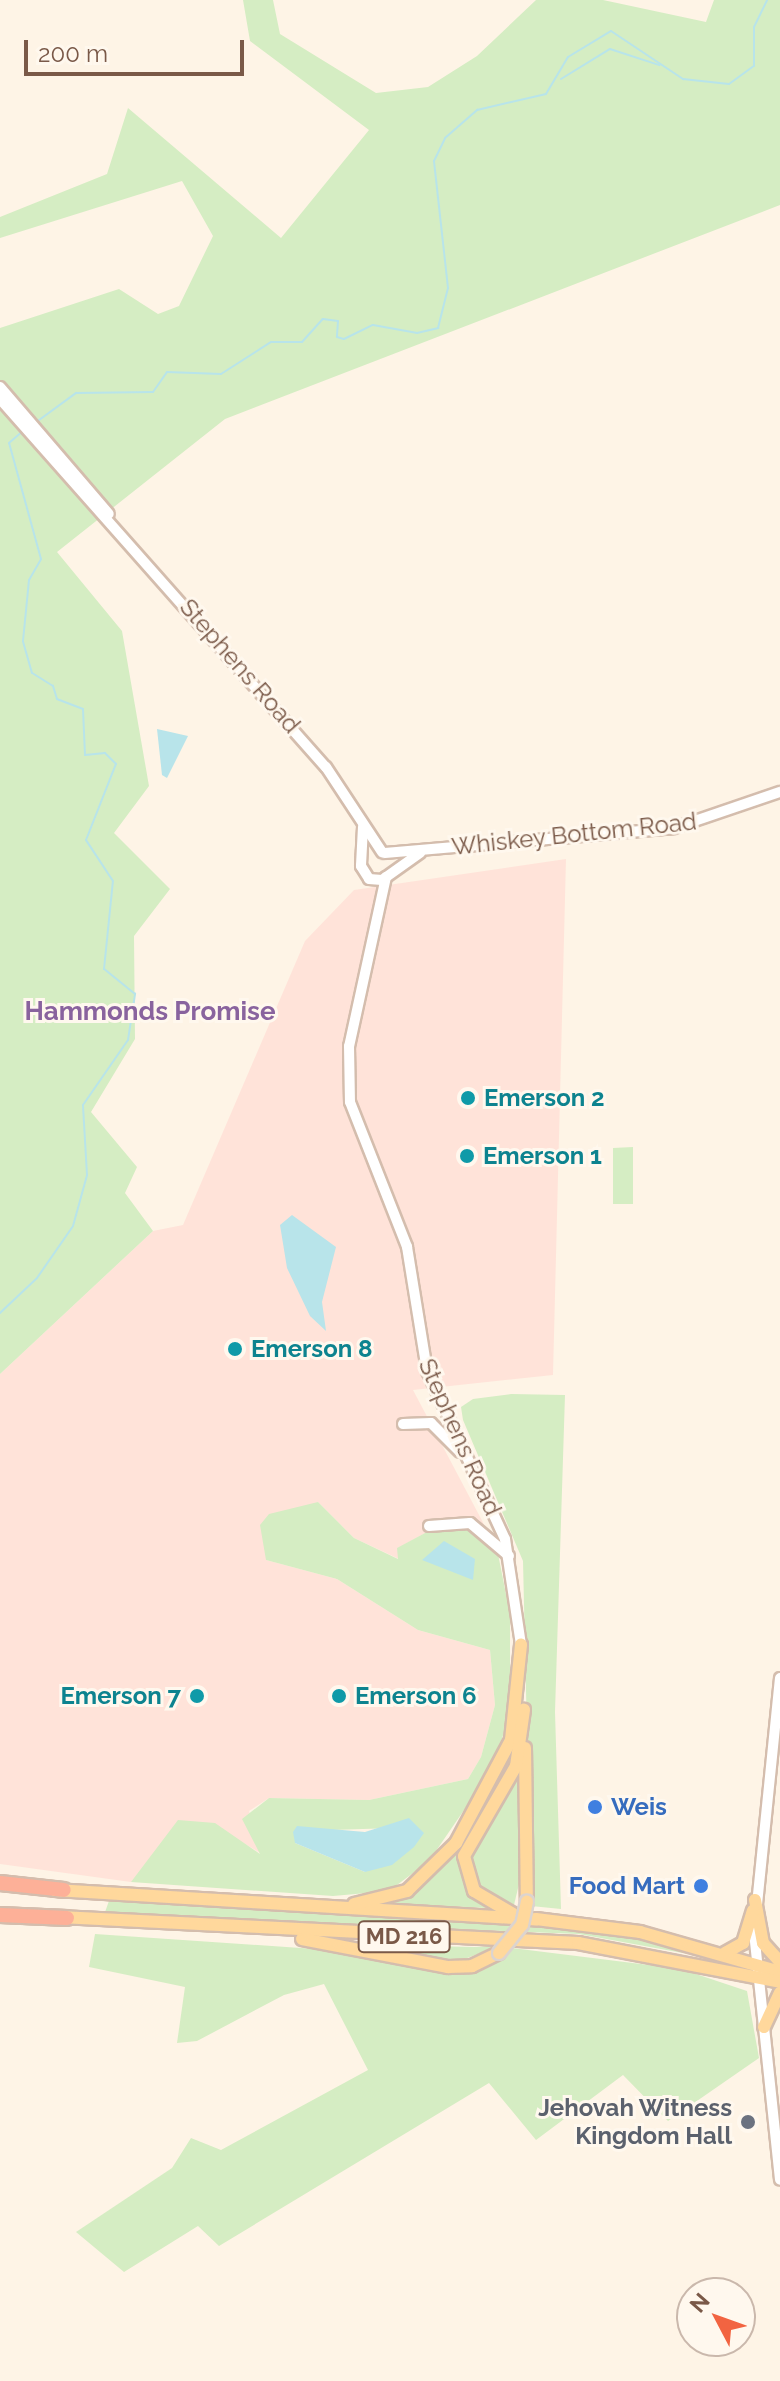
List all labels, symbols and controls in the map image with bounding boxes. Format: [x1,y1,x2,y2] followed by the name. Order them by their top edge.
[28,24,248,74] scale bar
[38,39,108,68] text: 200 m
[174,593,306,739] street label: Stephens Road
[450,807,698,861] street label: Whiskey Bottom Road
[25,996,275,1028] district label: Hammonds Promise
[484,1084,605,1112] place label: Emerson 2
[459,1089,477,1107] marker: Emerson 2
[483,1142,602,1170] place label: Emerson 1
[458,1147,476,1165] marker: Emerson 1
[251,1335,373,1363] place label: Emerson 8
[226,1340,244,1358] marker: Emerson 8
[413,1354,507,1520] street label: Stephens Road
[61,1682,181,1710] place label: Emerson 7
[355,1682,477,1710] place label: Emerson 6
[188,1687,206,1705] marker: Emerson 7
[330,1687,348,1705] marker: Emerson 6
[611,1793,667,1821] place label: Weis
[586,1798,604,1816] marker: Weis
[569,1872,685,1900] place label: Food Mart
[692,1877,710,1895] marker: Food Mart
[356,1919,452,1955] road number: MD 216
[537,2094,732,2150] place label: Jehovah Witness Kingdom Hall
[739,2113,757,2131] marker: Jehovah Witness Kingdom Hall
[676,2277,756,2357] north arrow
[684,2288,715,2317] text: N

